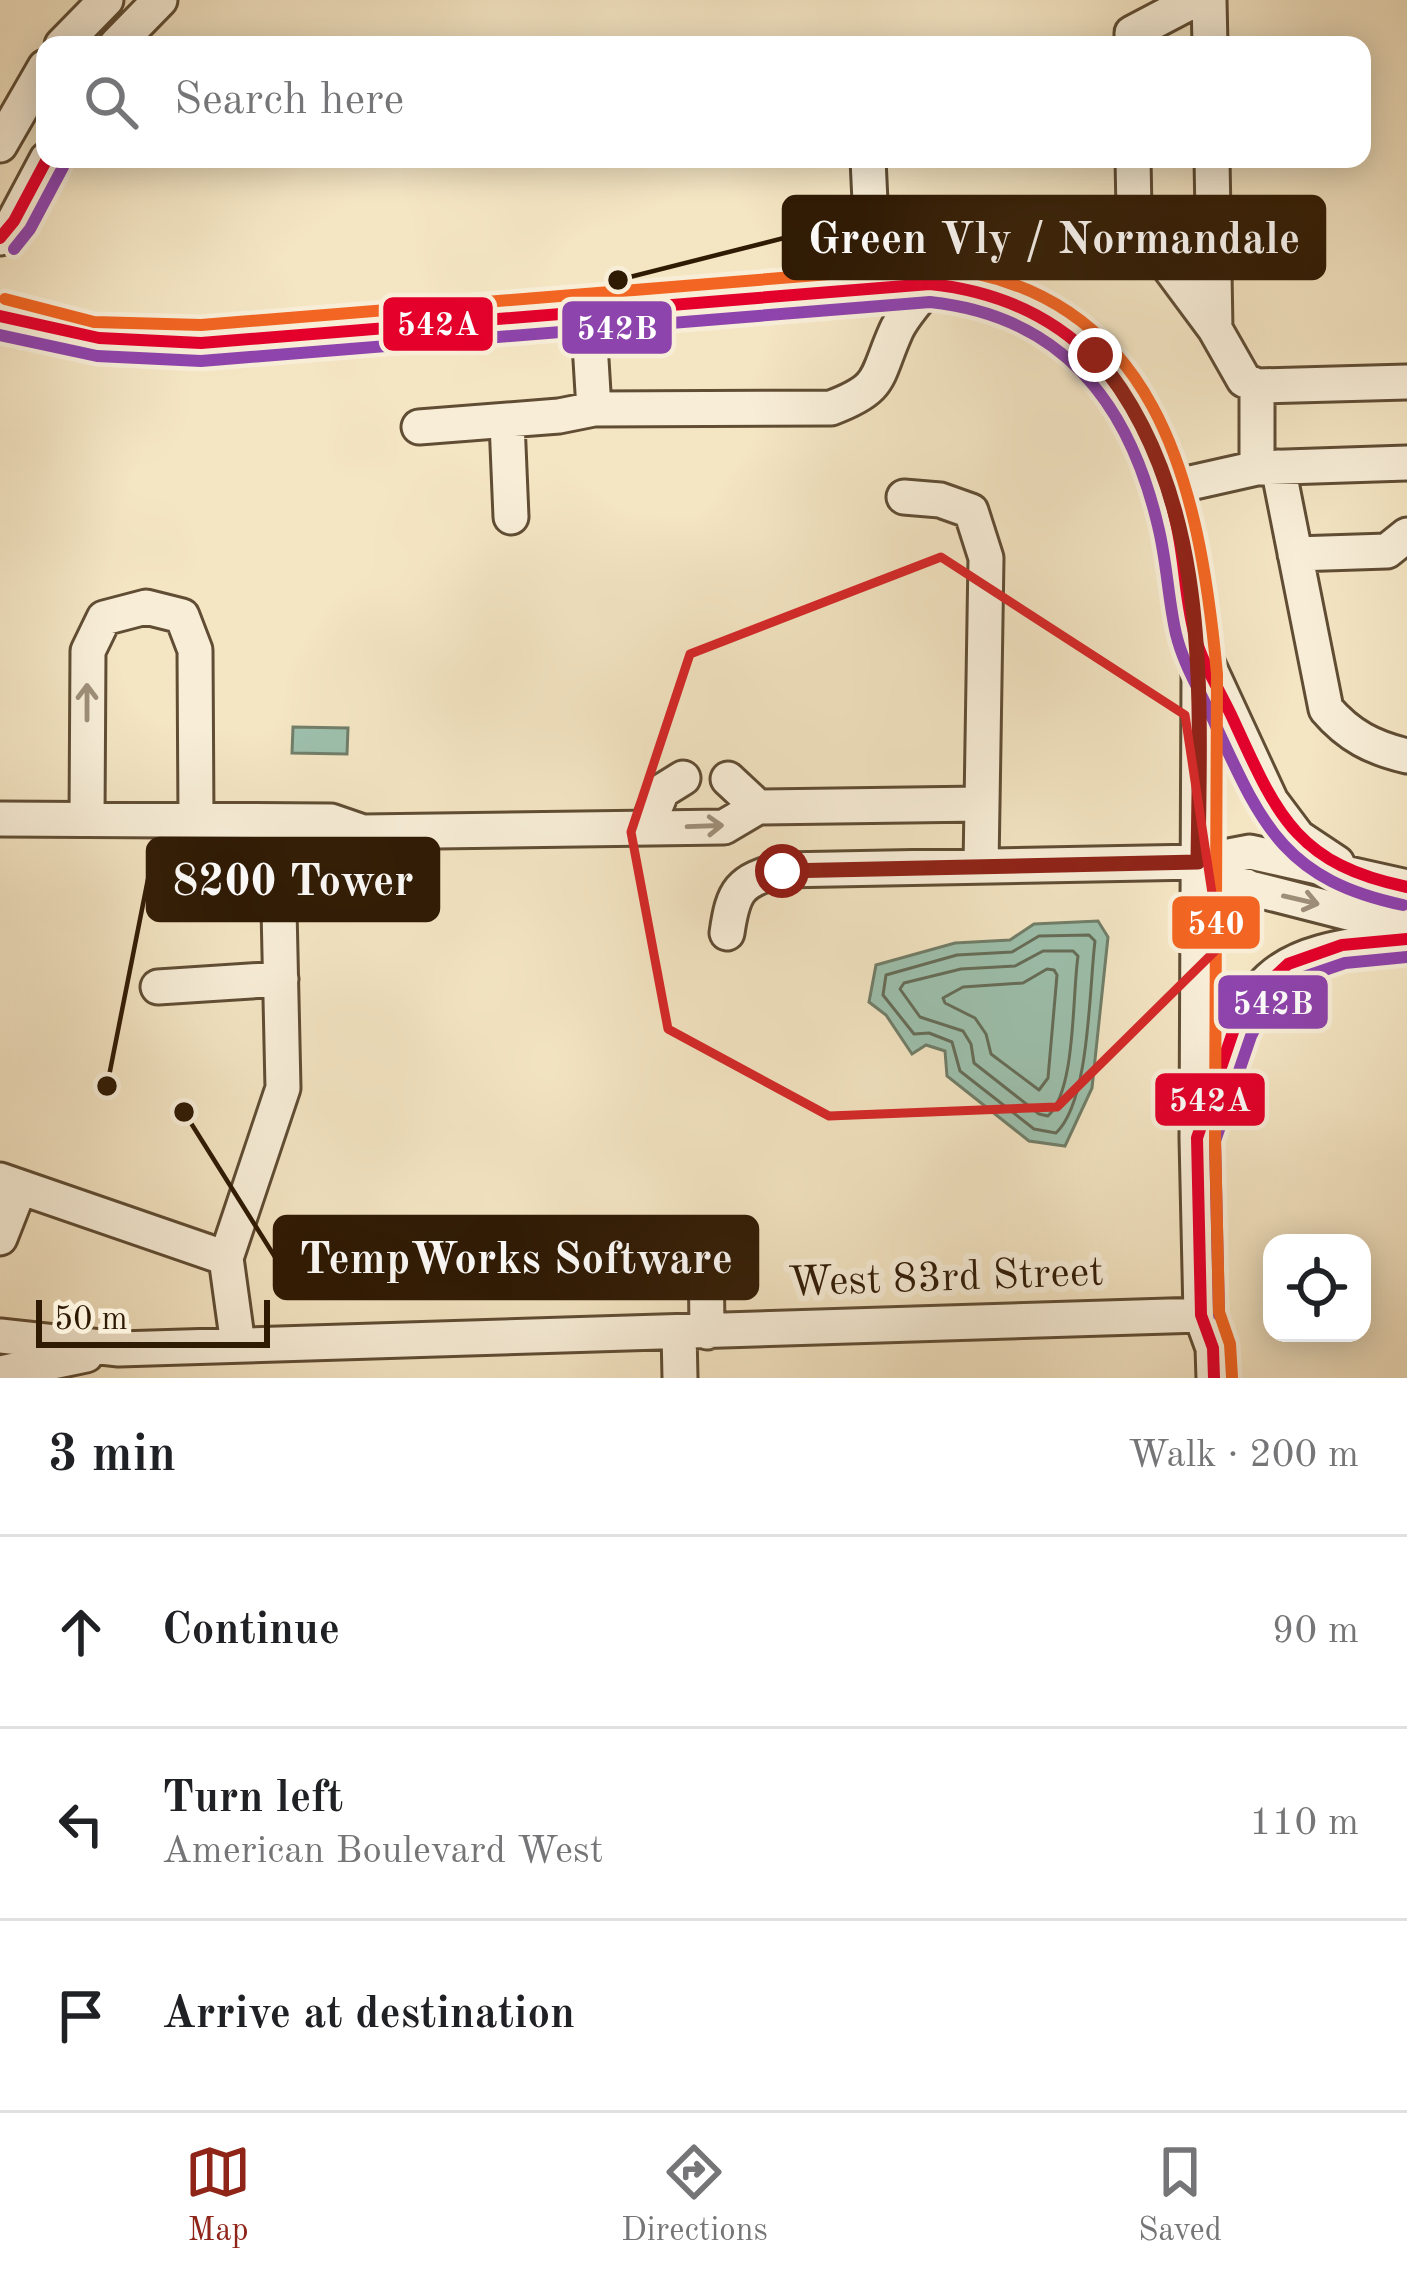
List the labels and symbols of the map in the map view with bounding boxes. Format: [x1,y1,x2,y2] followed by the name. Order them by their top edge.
[784,197,1324,278] callout: Green Vly / Normandale
[808,219,1300,264] text: Green Vly / Normandale
[381,295,495,353] line badge: 542A
[560,299,674,356] line badge: 542B
[397,310,479,343] text: 542A
[577,314,657,347] text: 542B
[1068,328,1122,382] route end
[76,683,99,722] one-way arrow
[685,815,724,838] one-way arrow
[148,839,438,920] callout: 8200 Tower
[755,844,809,898] route start
[172,861,414,906] text: 8200 Tower
[1281,890,1319,912] one-way arrow
[1170,894,1262,951] line badge: 540
[1187,909,1245,942] text: 540
[1216,973,1330,1031] line badge: 542B
[1233,989,1313,1022] text: 542B
[1153,1071,1267,1128] line badge: 542A
[1169,1086,1251,1119] text: 542A
[275,1217,757,1298] callout: TempWorks Software
[299,1239,733,1284] text: TempWorks Software
[787,1253,1105,1305] street label: West 83rd Street
[36,1294,270,1347] scale bar

